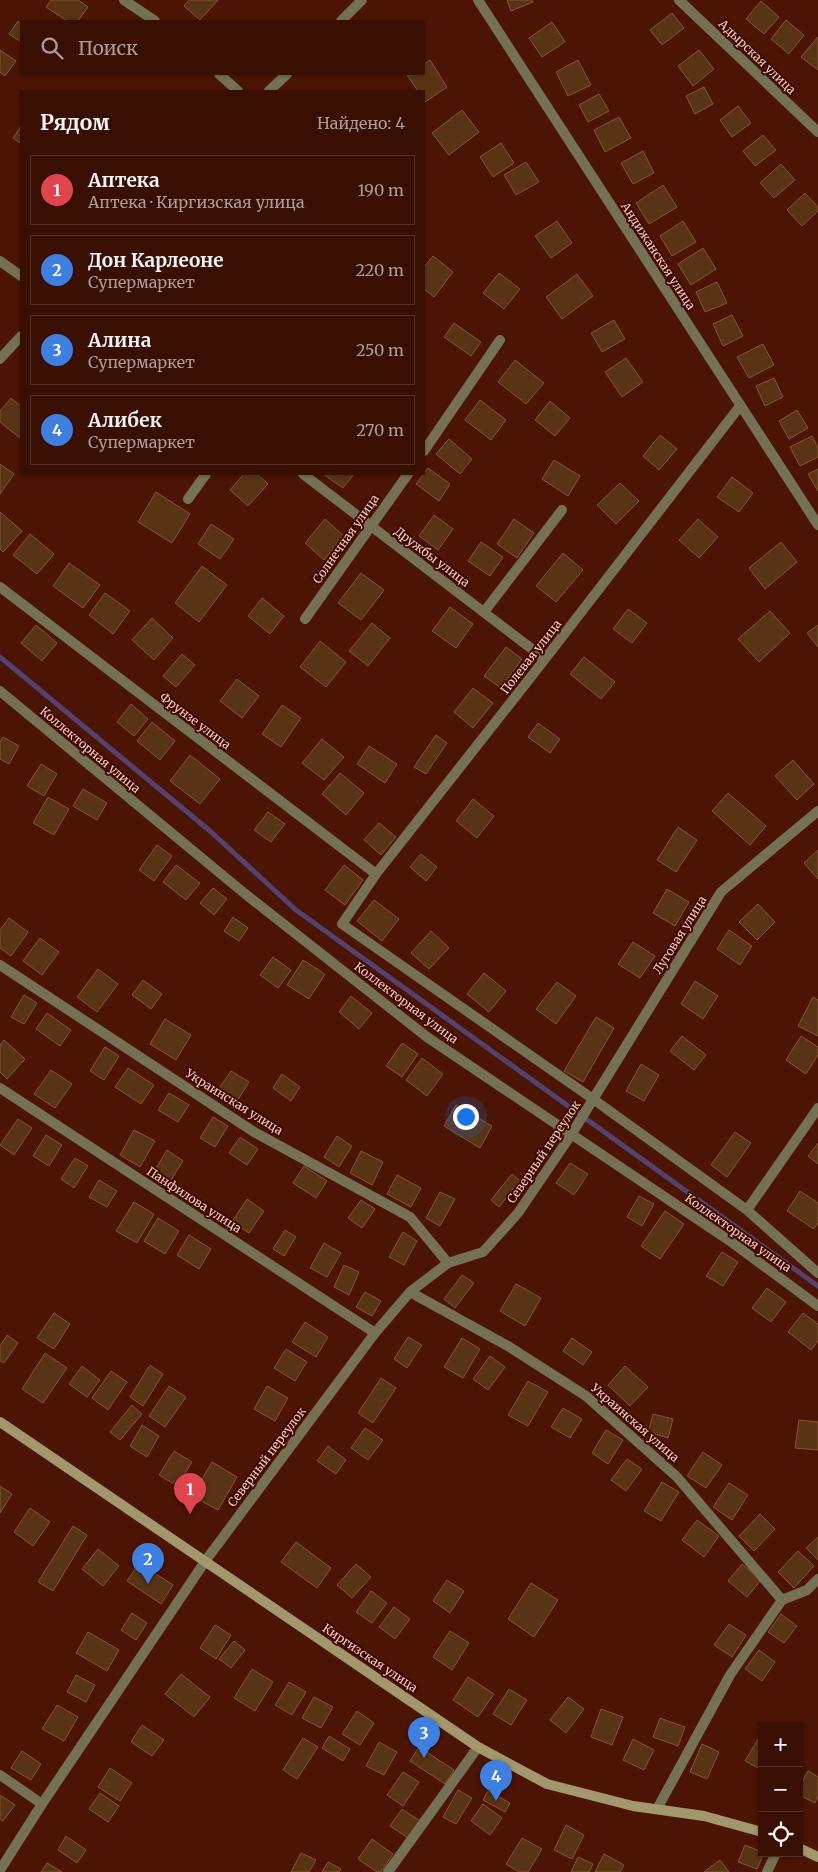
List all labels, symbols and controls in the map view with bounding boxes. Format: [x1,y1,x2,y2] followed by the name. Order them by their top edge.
[715,15,799,98] street label: Адырская улица
[20,20,425,75] search box
[38,34,66,62] icon: search
[78,36,138,60] text: Поиск
[40,109,110,136] text: Рядом
[317,113,405,133] text: Найдено: 4
[88,168,160,192] text: Аптека
[53,180,61,200] text: 1
[358,180,404,200] text: 190 m
[88,192,305,212] text: Аптека · Киргизская улица
[618,198,699,313] street label: Андижанская улица
[88,248,224,272] text: Дон Карлеоне
[52,260,62,280] text: 2
[356,260,404,280] text: 220 m
[88,272,195,292] text: Супермаркет
[88,328,151,352] text: Алина
[52,340,62,360] text: 3
[356,340,404,360] text: 250 m
[88,352,195,372] text: Супермаркет
[88,408,162,432] text: Алибек
[52,420,62,440] text: 4
[356,420,404,440] text: 270 m
[88,432,195,452] text: Супермаркет
[309,491,382,586] street label: Солнечная улица
[392,523,473,590] street label: Дружбы улица
[497,616,565,697] street label: Полевая улица
[157,689,234,753] street label: Фрунзе улица
[37,703,144,796] street label: Коллекторная улица
[650,893,710,976] street label: Луговая улица
[351,959,462,1047] street label: Коллекторная улица
[182,1065,286,1138] street label: Украинская улица
[504,1097,584,1206] street label: Северный переулок
[453,1104,479,1130] your location
[144,1163,245,1236] street label: Панфилова улица
[682,1190,795,1275] street label: Коллекторная улица
[587,1380,683,1465] street label: Украинская улица
[224,1404,309,1509] street label: Северный переулок
[174,1473,206,1514] pin: 1
[132,1543,164,1584] pin: 2
[320,1620,421,1695] street label: Киргизская улица
[408,1717,440,1758] pin: 3
[758,1722,803,1857] map controls
[758,1722,803,1767] button: +
[480,1760,512,1801] pin: 4
[758,1767,803,1812] button: −
[758,1812,803,1857] button: locate

